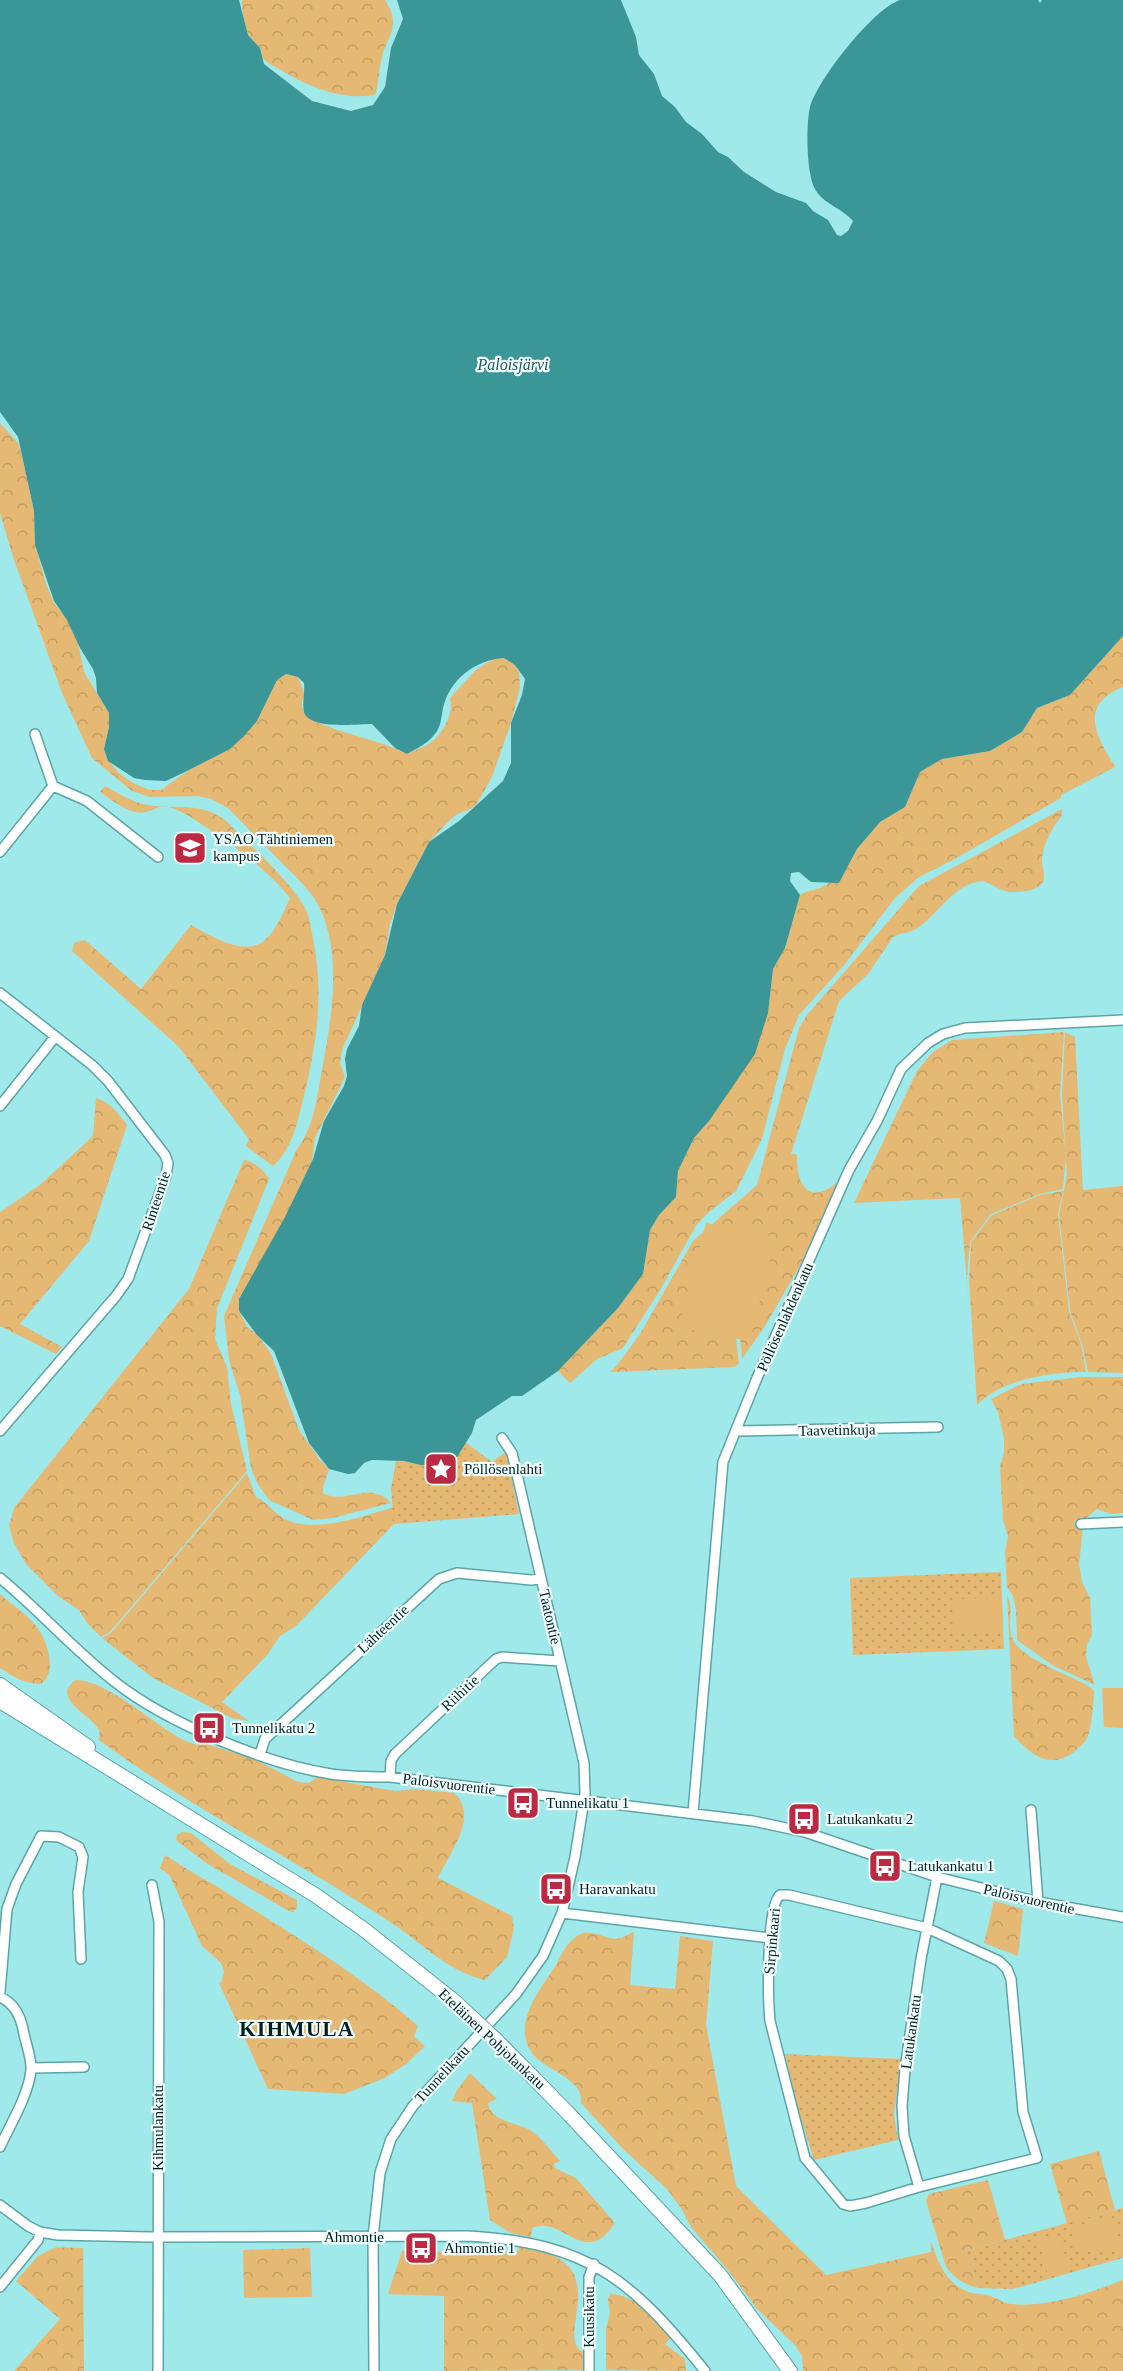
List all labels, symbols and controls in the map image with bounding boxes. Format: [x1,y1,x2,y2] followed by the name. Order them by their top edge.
[476,356,549,374] water label: Paloisjärvi
[172,830,208,866] school or university icon: YSAO Tähtiniemen kampus
[213,831,334,864] place label: YSAO Tähtiniemen kampus
[139,1169,173,1233] street label: Rinteentie
[754,1260,816,1374] street label: Pöllösenlahdenkatu
[798,1421,876,1439] street label: Taavetinkuja
[423,1451,459,1487] place icon: Pöllösenlahti
[464,1461,542,1477] place label: Pöllösenlahti
[536,1588,564,1646] street label: Taatontie
[354,1601,412,1656] street label: Lähteentie
[438,1672,482,1714] street label: Riihitie
[191,1710,227,1746] bus stop icon: Tunnelikatu 2
[232,1720,315,1736] place label: Tunnelikatu 2
[402,1770,497,1798] street label: Paloisvuorentie
[505,1785,541,1821] bus stop icon: Tunnelikatu 1
[546,1795,629,1811] place label: Tunnelikatu 1
[786,1801,822,1837] bus stop icon: Latukankatu 2
[827,1811,913,1827] place label: Latukankatu 2
[867,1848,903,1884] bus stop icon: Latukankatu 1
[908,1858,994,1874] place label: Latukankatu 1
[538,1871,574,1907] bus stop icon: Haravankatu
[579,1881,656,1897] place label: Haravankatu
[982,1881,1077,1917] street label: Paloisvuorentie
[761,1907,783,1975] street label: Sirpinkaari
[436,1986,549,2093] street label: Eteläinen Pohjolankatu
[898,1993,924,2070] street label: Latukankatu
[239,2017,355,2041] district label: KIHMULA
[412,2042,473,2106] street label: Tunnelikatu
[150,2085,166,2171] street label: Kihmulankatu
[324,2229,384,2245] street label: Ahmontie
[403,2230,439,2266] bus stop icon: Ahmontie 1
[444,2240,515,2256] place label: Ahmontie 1
[581,2286,597,2348] street label: Kuusikatu

